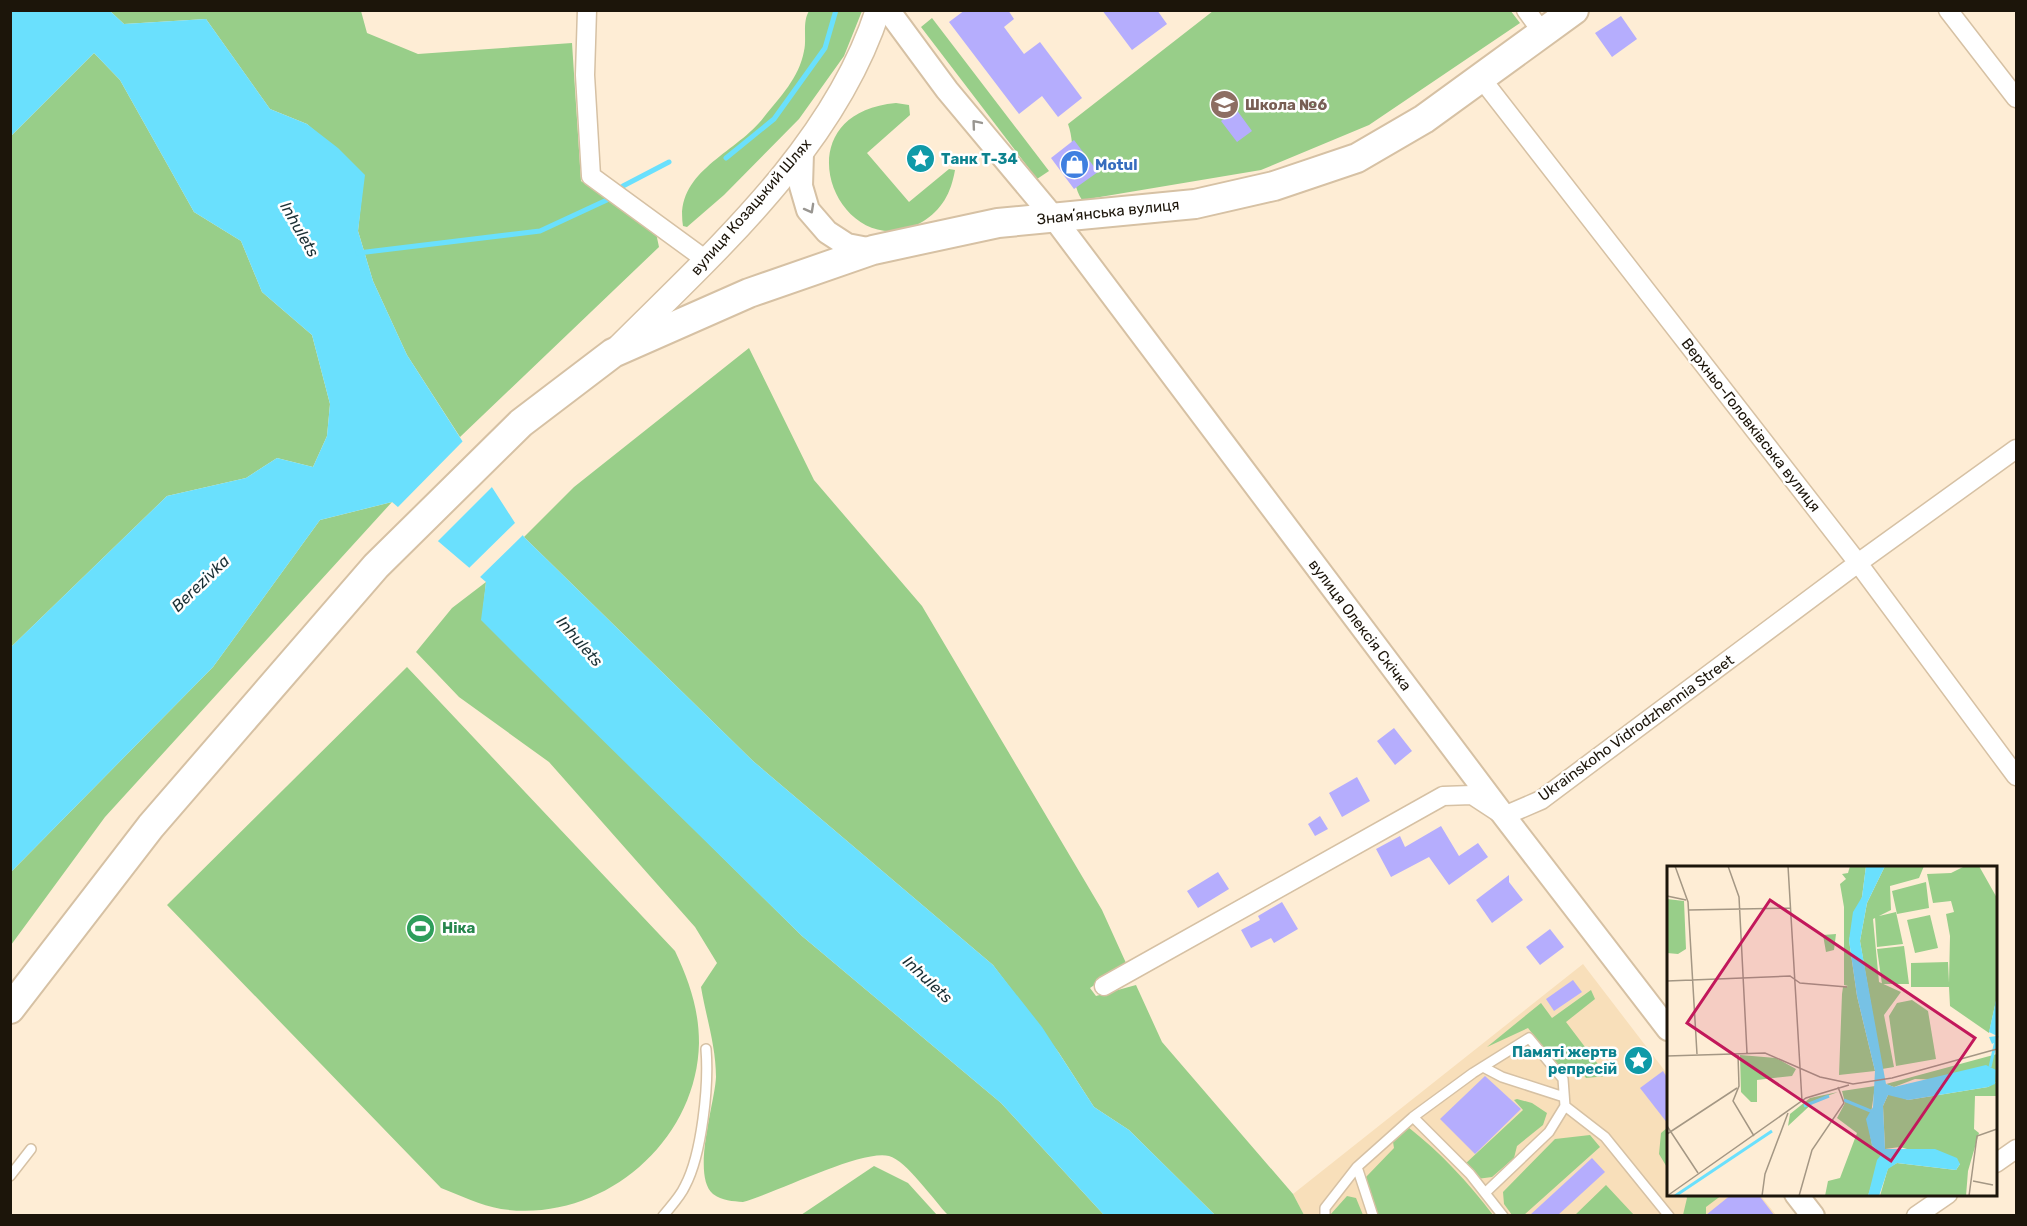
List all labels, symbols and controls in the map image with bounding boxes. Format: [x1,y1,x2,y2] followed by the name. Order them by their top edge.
[1208,89,1240,121] school or university icon: Школа №6
[1245,96,1327,114] place label: Школа №6
[972,120,983,131] one-way arrow
[687,135,815,279] street label: вулиця Козацький Шлях
[904,143,936,175] place icon: Танк Т-34
[1058,149,1090,181] shop icon: Motul
[941,150,1018,168] place label: Танк Т-34
[1095,156,1137,174] place label: Motul
[1036,196,1180,228] street label: Знамʼянська вулиця
[276,198,323,260] water label: Inhulets
[803,203,814,213] one-way arrow
[1678,335,1824,515] street label: Верхньо-Головківська вулиця
[167,551,233,616] water label: Berezivka
[1305,556,1415,694] street label: вулиця Олексія Скічка
[553,612,607,670] water label: Inhulets
[1535,651,1737,805] street label: Ukrainskoho Vidrodzhennia Street
[1667,866,1997,1196] inset map
[405,912,437,944] sports icon: Ніка
[442,919,476,937] place label: Ніка
[899,952,956,1007] water label: Inhulets
[1512,1043,1617,1078] place label: Памяті жертв репресій
[1622,1045,1654,1077] place icon: Памяті жертв репресій

